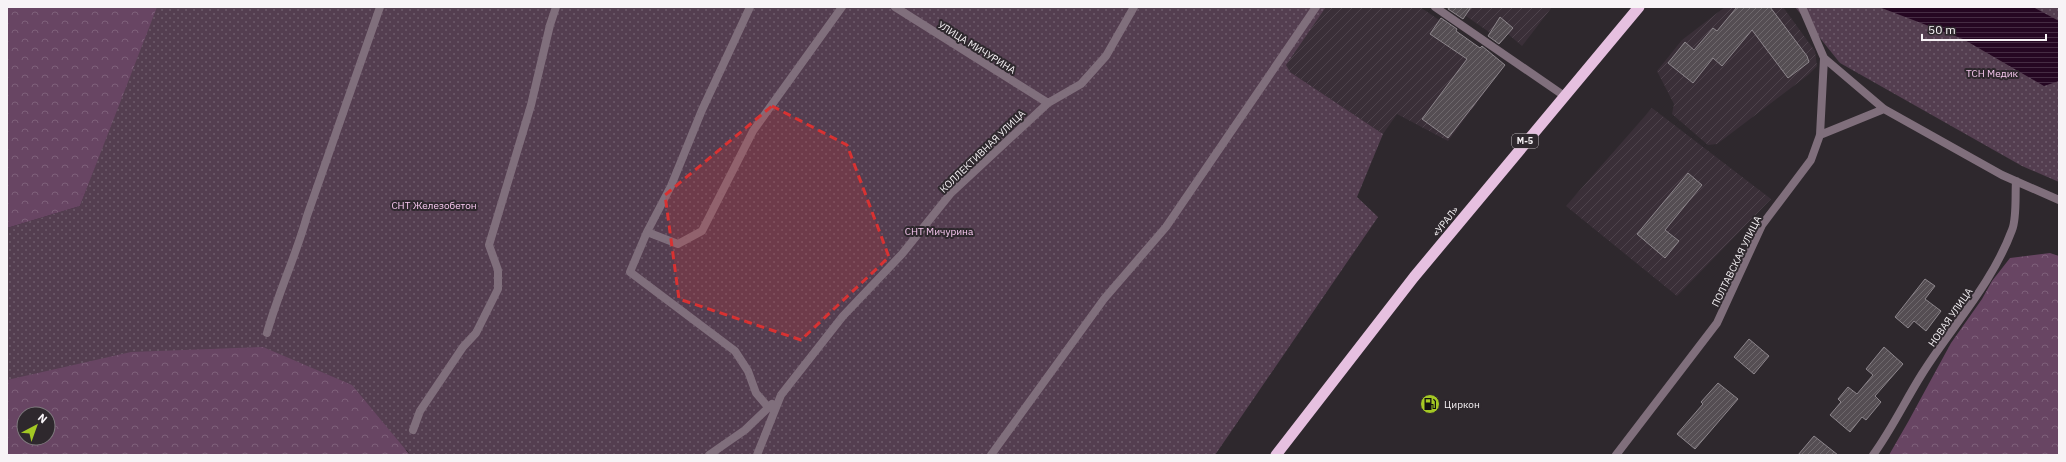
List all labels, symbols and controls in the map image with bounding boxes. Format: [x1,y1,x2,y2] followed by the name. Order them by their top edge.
[1922,16,2046,42] scale bar
[935,18,1019,77] street label: УЛИЦА МИЧУРИНА
[1928,22,1956,37] text: 50 m
[1966,67,2019,80] park label: ТСН Медик
[937,107,1028,196] street label: КОЛЛЕКТИВНАЯ УЛИЦА
[1512,134,1538,148] road number: М-5
[391,199,477,212] park label: СНТ Железобетон
[1429,204,1461,239] street label: «УРАЛ»
[1709,213,1764,309] street label: ПОЛТАВСКАЯ УЛИЦА
[905,225,974,238] park label: СНТ Мичурина
[1925,285,1976,349] street label: НОВАЯ УЛИЦА
[1419,393,1441,415] fuel station icon: Циркон
[1444,398,1480,411] place label: Циркон
[16,406,56,446] north arrow
[35,411,50,426] text: N

